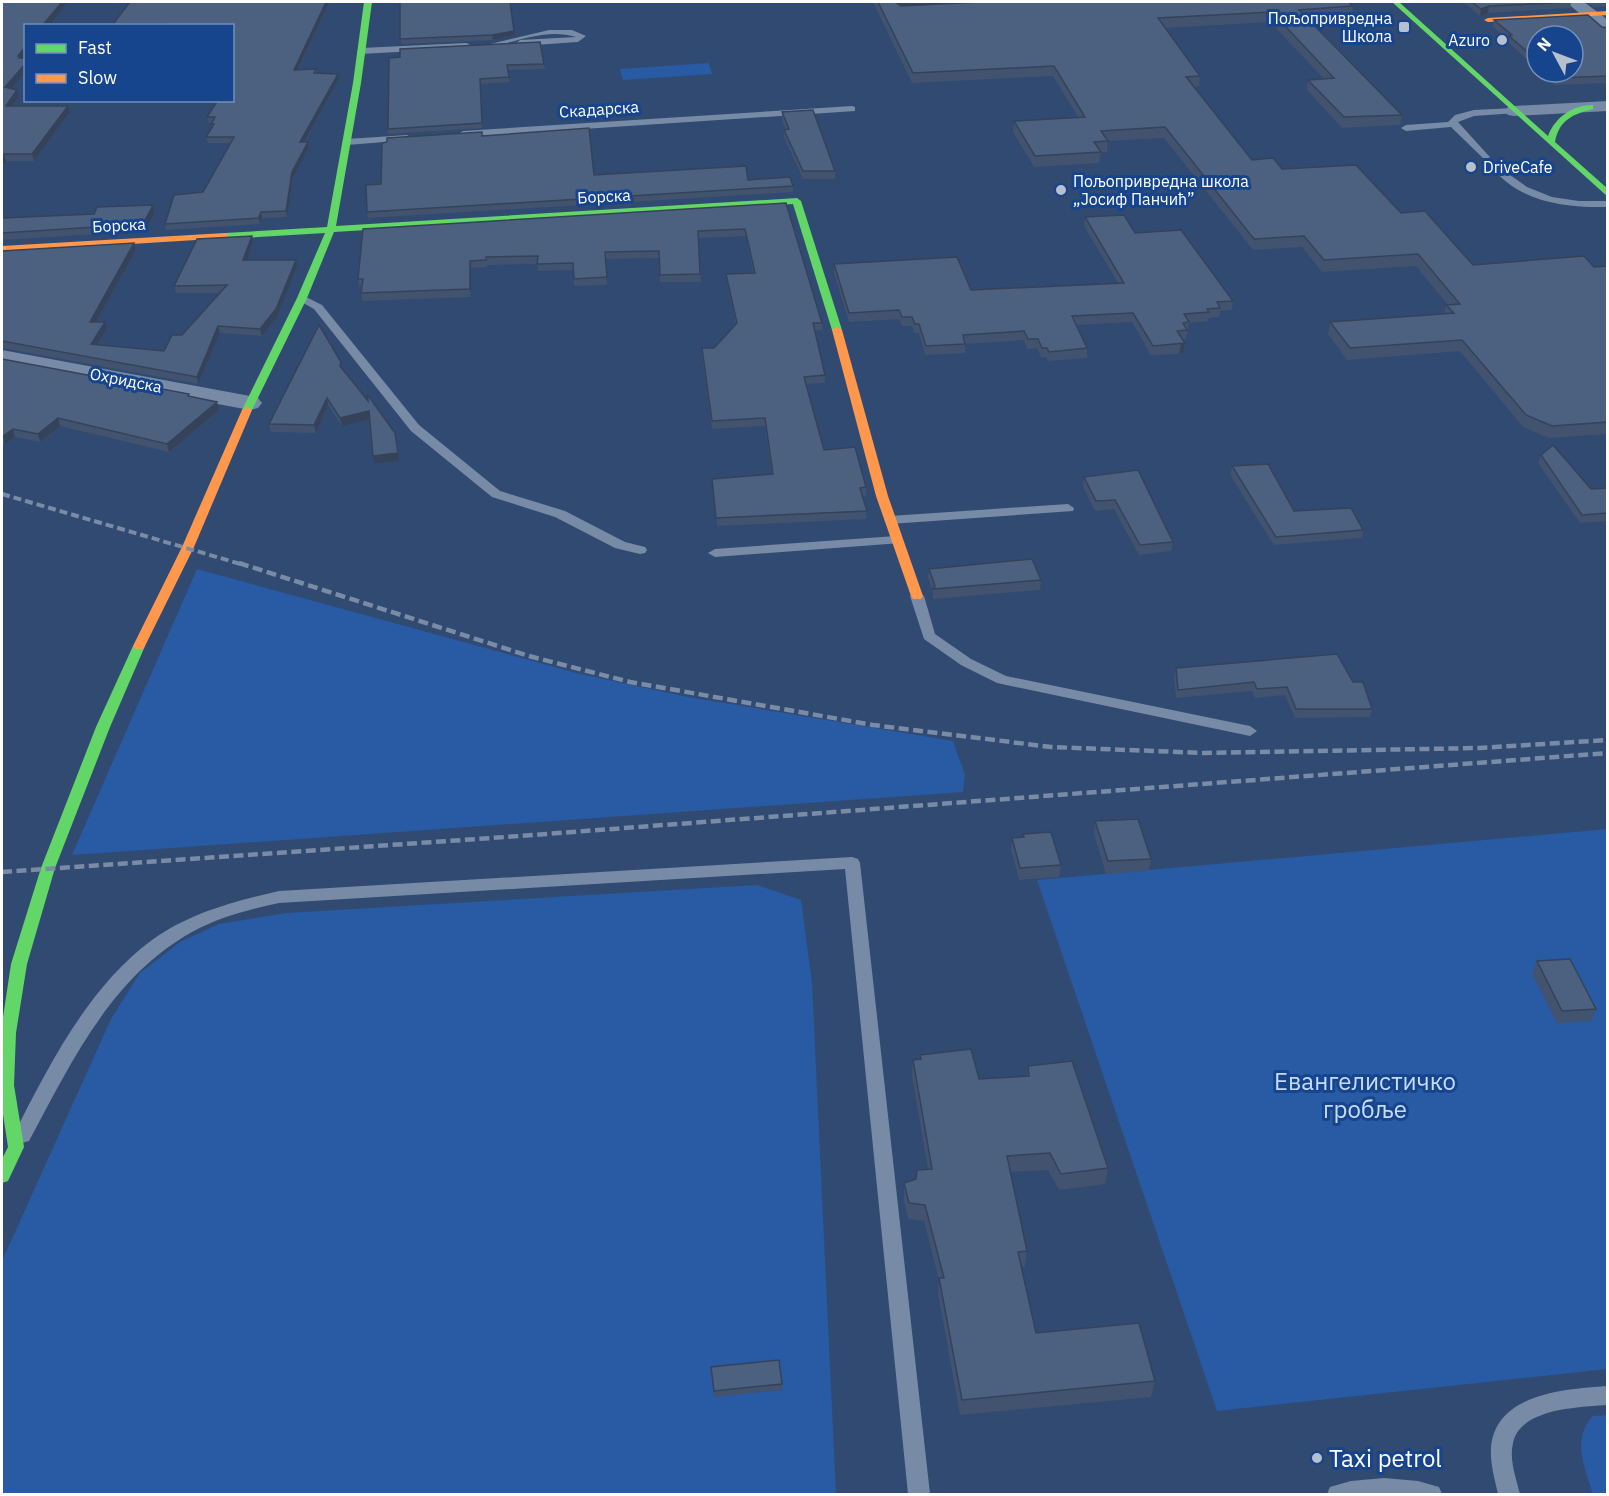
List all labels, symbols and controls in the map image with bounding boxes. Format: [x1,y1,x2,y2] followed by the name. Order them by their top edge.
[1268,8,1392,46] place label: Пољопривредна Школа
[1397,20,1411,34] marker: Пољопривредна Школа
[24,24,234,102] legend
[1525,24,1585,84] north arrow
[1448,30,1490,50] place label: Azuro
[1495,33,1509,47] marker: Azuro
[1532,33,1555,55] text: N
[78,36,112,59] text: Fast
[78,66,117,89] text: Slow
[558,96,640,122] street label: Скадарска
[1483,157,1553,177] place label: DriveCafe
[1464,160,1478,174] marker: DriveCafe
[1073,171,1249,209] place label: Пољопривредна школа „Јосиф Панчић”
[1054,183,1068,197] marker: Пољопривредна школа „Јосиф Панчић”
[577,185,632,207] street label: Борска
[92,214,147,236] street label: Борска
[88,363,164,397] street label: Охридска
[1274,1065,1456,1125] park label: Евангелистичко гробље
[1329,1442,1442,1474] place label: Taxi petrol
[1310,1451,1324,1465] marker: Taxi petrol

